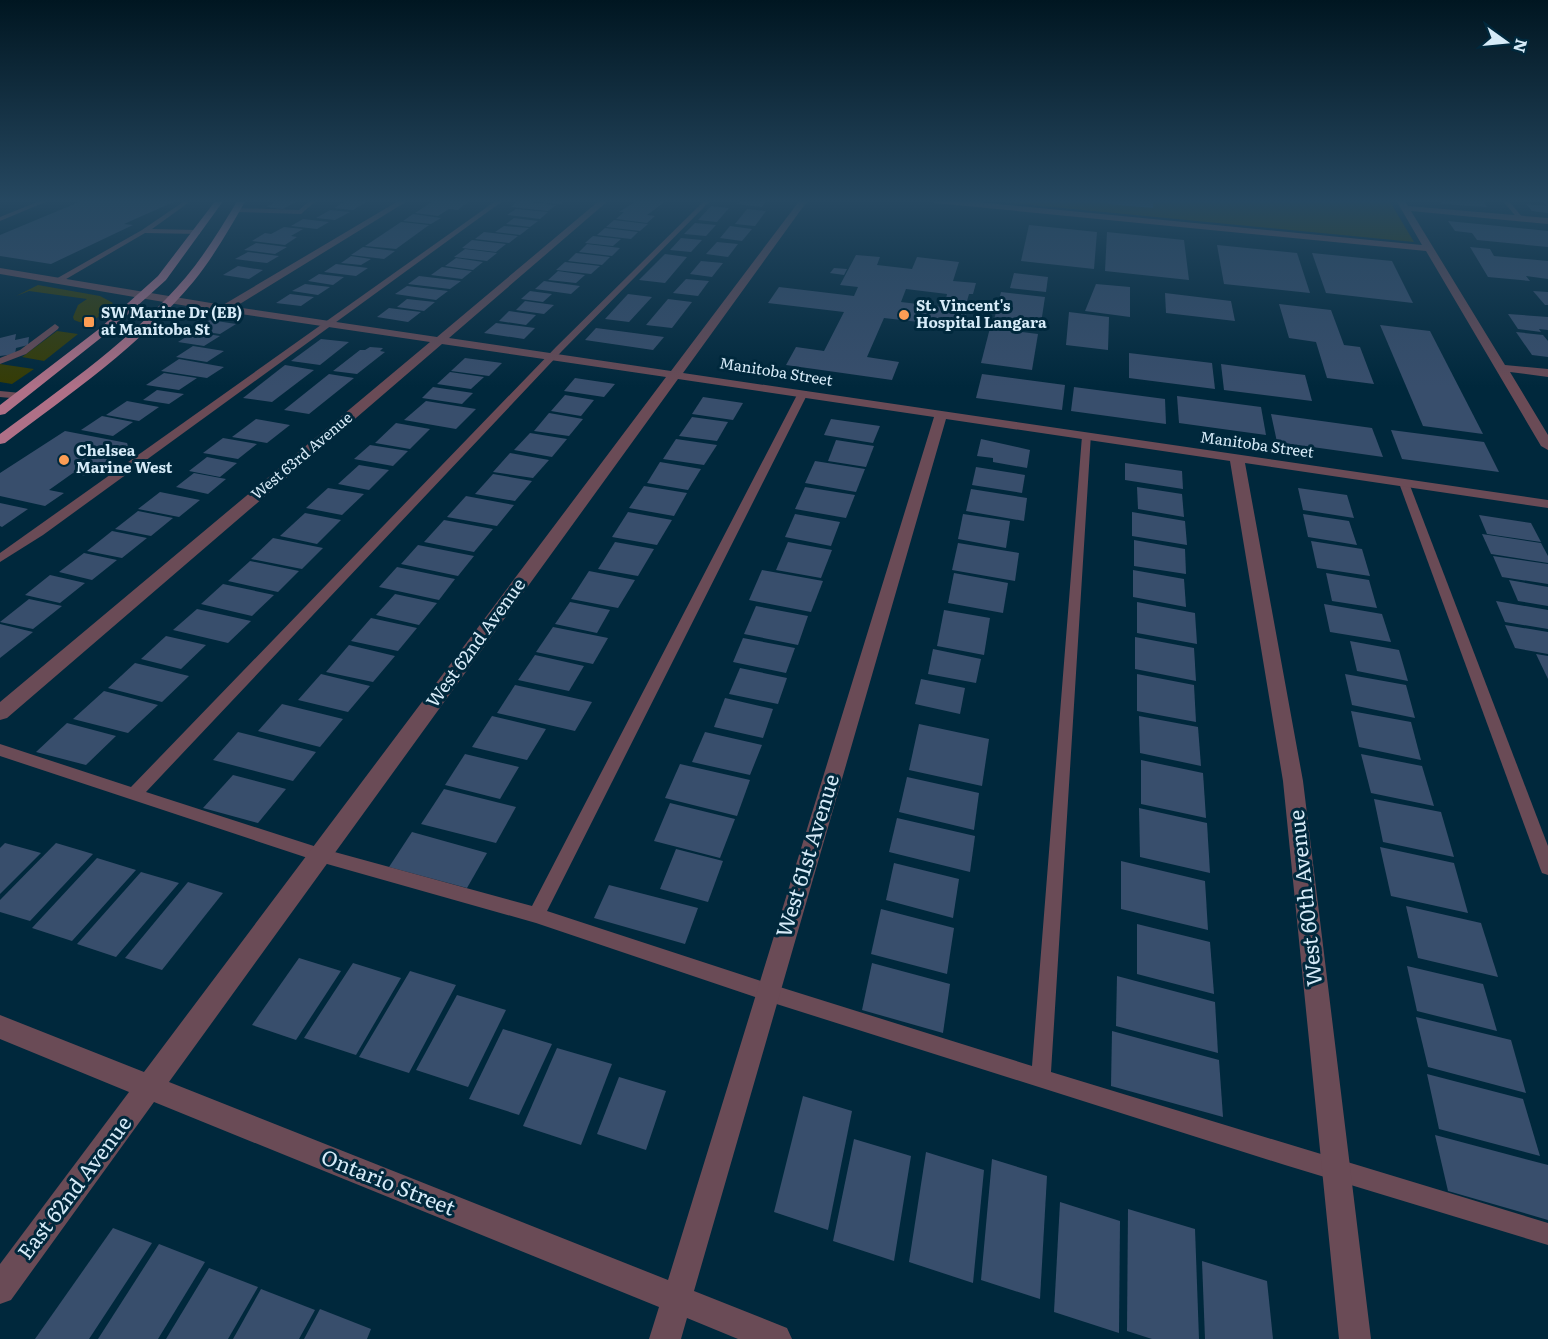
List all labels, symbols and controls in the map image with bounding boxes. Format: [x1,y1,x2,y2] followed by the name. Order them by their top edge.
[1476,12,1536,72] north arrow
[1508,37,1535,56] text: N
[916,293,1047,333] place label: St. Vincent's Hospital Langara
[101,300,242,340] place label: SW Marine Dr (EB) at Manitoba St
[897,308,911,322] marker: St. Vincent's Hospital Langara
[82,315,96,329] marker: SW Marine Dr (EB) at Manitoba St
[718,350,835,391] street label: Manitoba Street
[245,405,357,504] street label: West 63rd Avenue
[1199,424,1316,463] street label: Manitoba Street
[76,438,173,478] place label: Chelsea Marine West
[57,453,71,467] marker: Chelsea Marine West
[418,572,531,712] street label: West 62nd Avenue
[766,770,845,941] street label: West 61st Avenue
[1279,808,1328,988] street label: West 60th Avenue
[9,1108,137,1265] street label: East 62nd Avenue
[317,1140,461,1222] street label: Ontario Street

